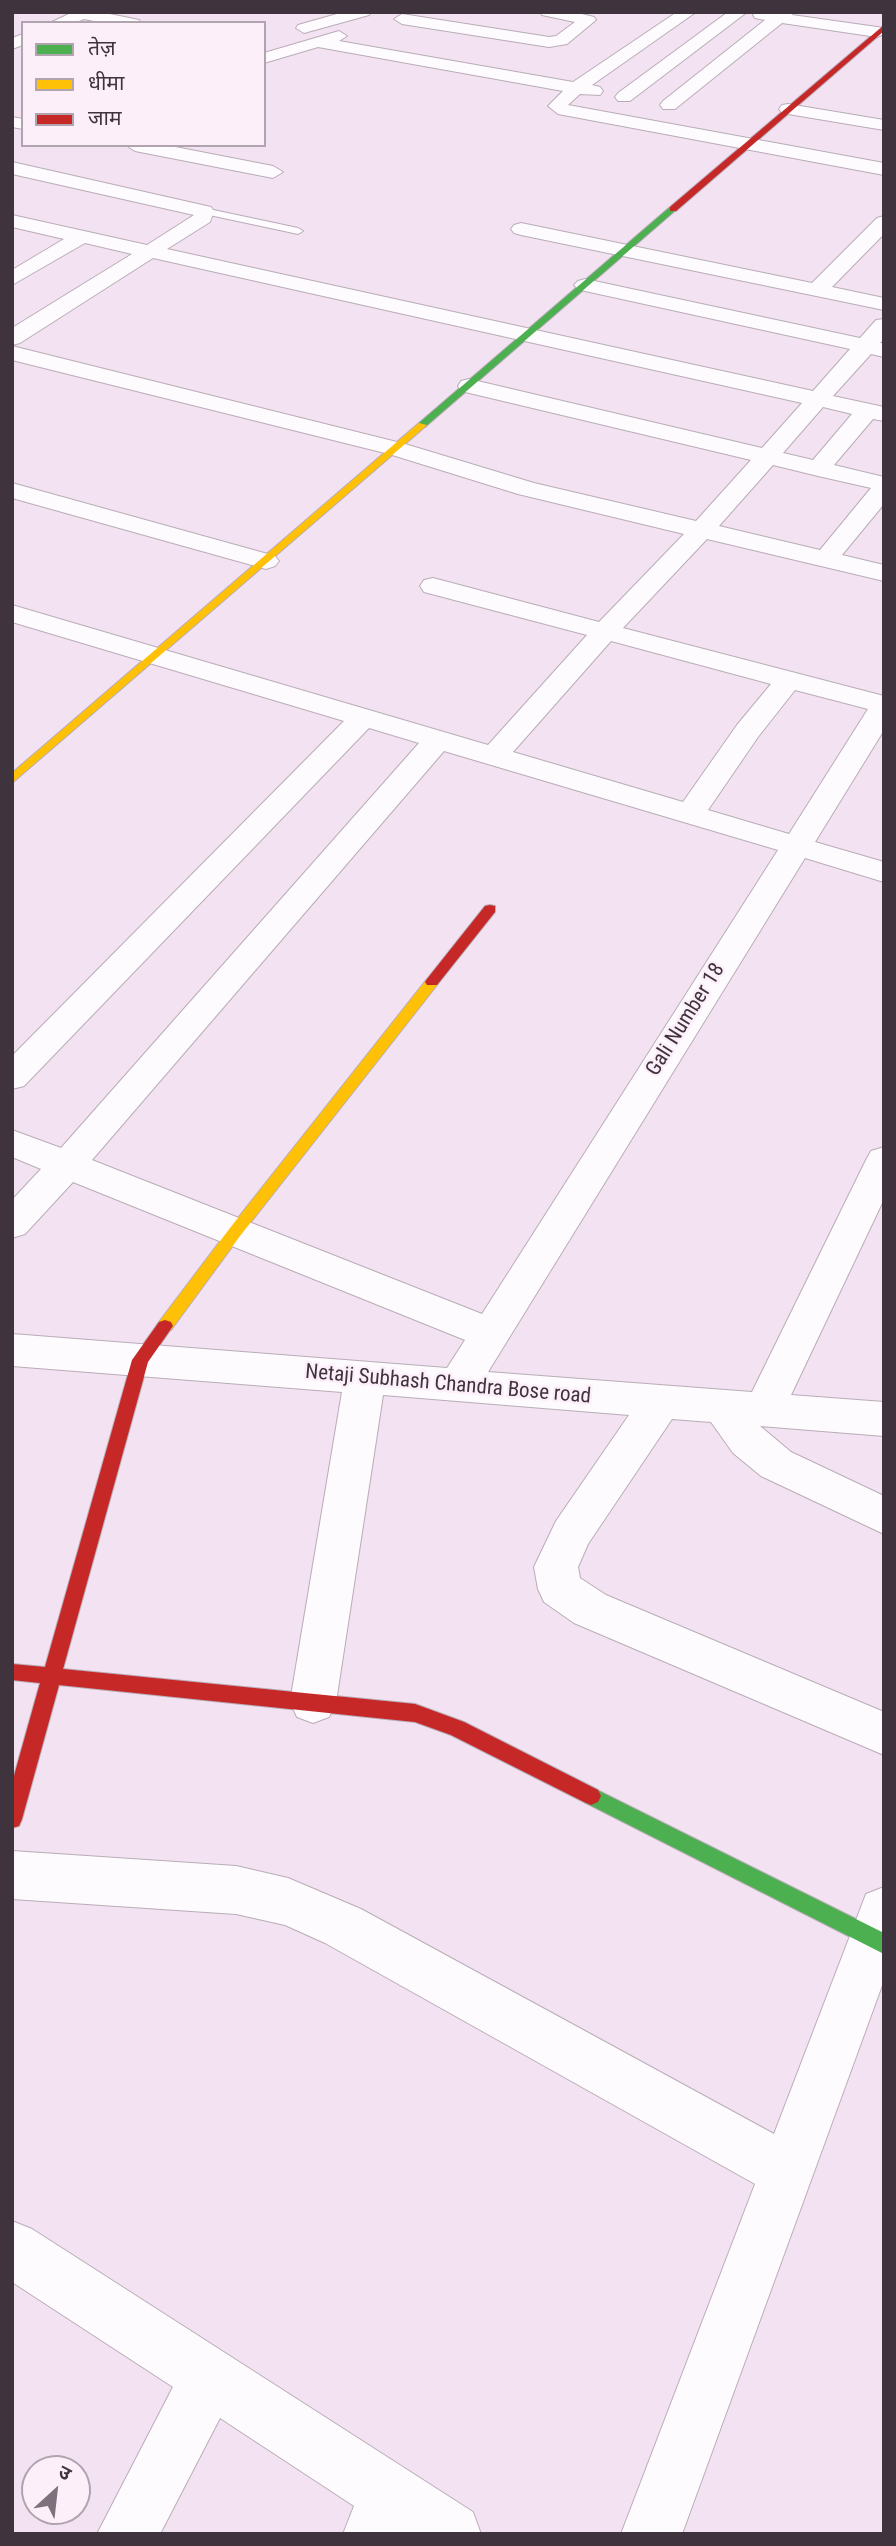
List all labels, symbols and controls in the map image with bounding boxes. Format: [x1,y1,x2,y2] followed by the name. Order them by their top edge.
[21,21,266,147] legend
[88,36,116,60] text: तेज़
[88,71,124,95] text: धीमा
[88,106,122,130] text: जाम
[641,959,731,1081] street label: Gali Number 18
[304,1360,592,1410] street label: Netaji Subhash Chandra Bose road
[21,2455,91,2525] north arrow
[55,2460,75,2485] text: उ

